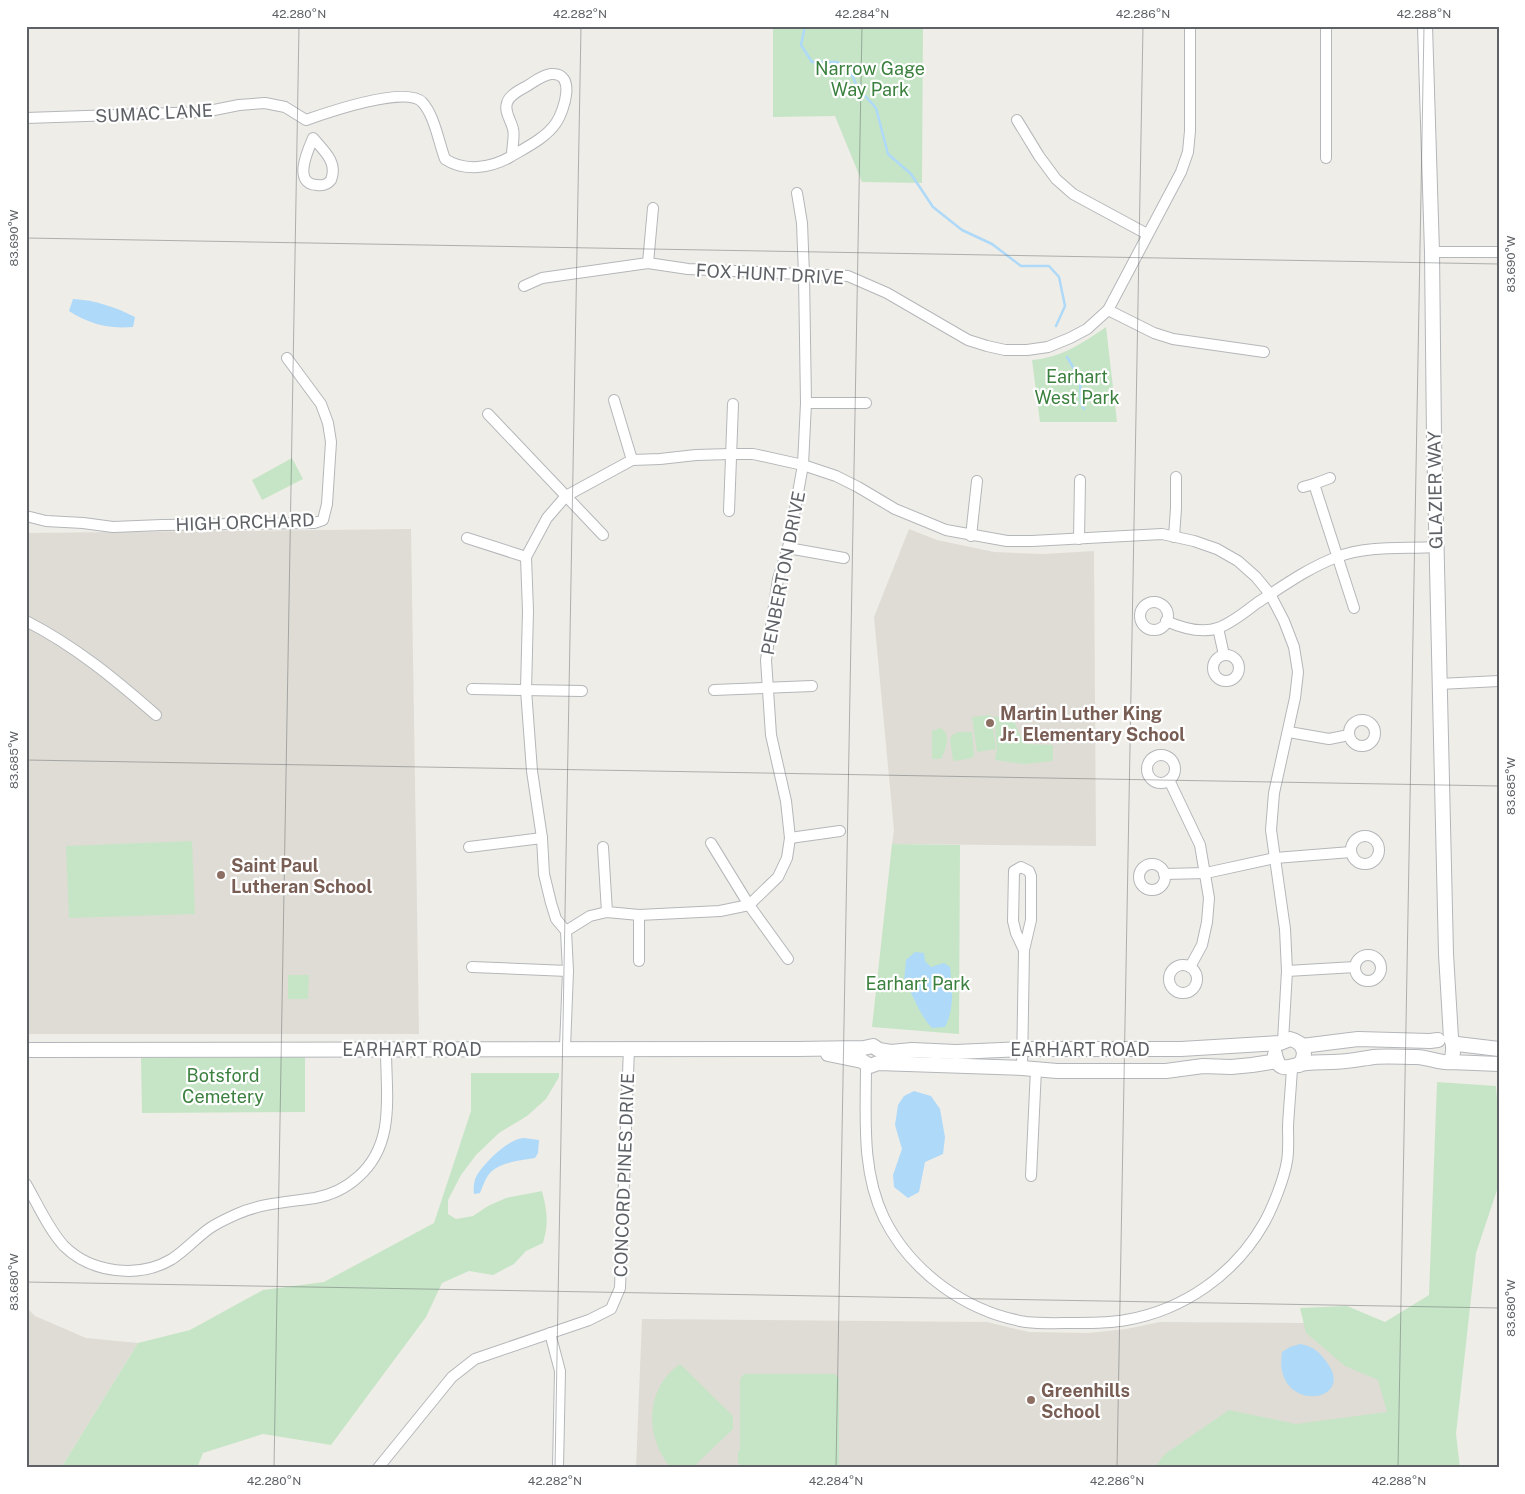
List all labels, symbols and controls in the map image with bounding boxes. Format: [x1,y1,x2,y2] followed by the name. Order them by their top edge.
[272,7,326,21] text: 42.280°N
[553,7,607,21] text: 42.282°N
[835,7,889,21] text: 42.284°N
[1116,7,1170,21] text: 42.286°N
[1397,7,1451,21] text: 42.288°N
[815,58,925,100] park label: Narrow Gage Way Park
[95,99,213,127] street label: SUMAC LANE
[7,209,21,267] text: 83.690°W
[1504,235,1518,293] text: 83.690°W
[695,260,845,288] street label: FOX HUNT DRIVE
[1034,366,1120,408] park label: Earhart West Park
[1423,431,1447,549] street label: GLAZIER WAY
[757,489,809,657] street label: PENBERTON DRIVE
[175,509,315,535] street label: HIGH ORCHARD
[1000,703,1185,745] place label: Martin Luther King Jr. Elementary School
[984,717,996,729] marker: Martin Luther King Jr. Elementary School
[7,731,21,789] text: 83.685°W
[1504,757,1518,815] text: 83.685°W
[231,855,372,897] place label: Saint Paul Lutheran School
[215,869,227,881] marker: Saint Paul Lutheran School
[866,973,970,994] park label: Earhart Park
[342,1039,482,1060] street label: EARHART ROAD
[1010,1039,1150,1060] street label: EARHART ROAD
[182,1065,264,1107] park label: Botsford Cemetery
[610,1072,638,1278] street label: CONCORD PINES DRIVE
[7,1253,21,1311] text: 83.680°W
[1504,1279,1518,1337] text: 83.680°W
[1041,1380,1130,1422] place label: Greenhills School
[1025,1394,1037,1406] marker: Greenhills School
[247,1474,301,1488] text: 42.280°N
[528,1474,582,1488] text: 42.282°N
[809,1474,863,1488] text: 42.284°N
[1090,1474,1144,1488] text: 42.286°N
[1372,1474,1426,1488] text: 42.288°N

